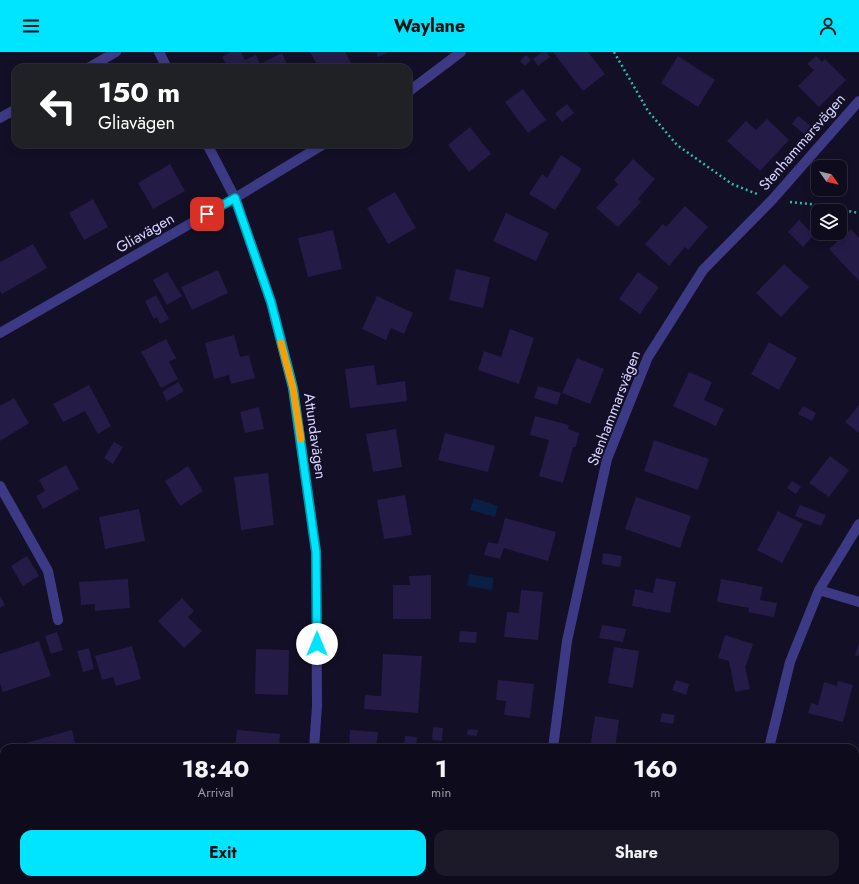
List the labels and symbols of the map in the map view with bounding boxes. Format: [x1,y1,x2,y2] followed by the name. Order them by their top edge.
[754,89,850,195] street label: Stenhammarsvägen
[811,160,847,196] north arrow
[190,197,224,231] pin
[112,207,178,259] street label: Gliavägen
[582,347,646,469] street label: Stenhammarsvägen
[298,392,332,480] street label: Attundavägen
[296,623,338,665] position arrow

